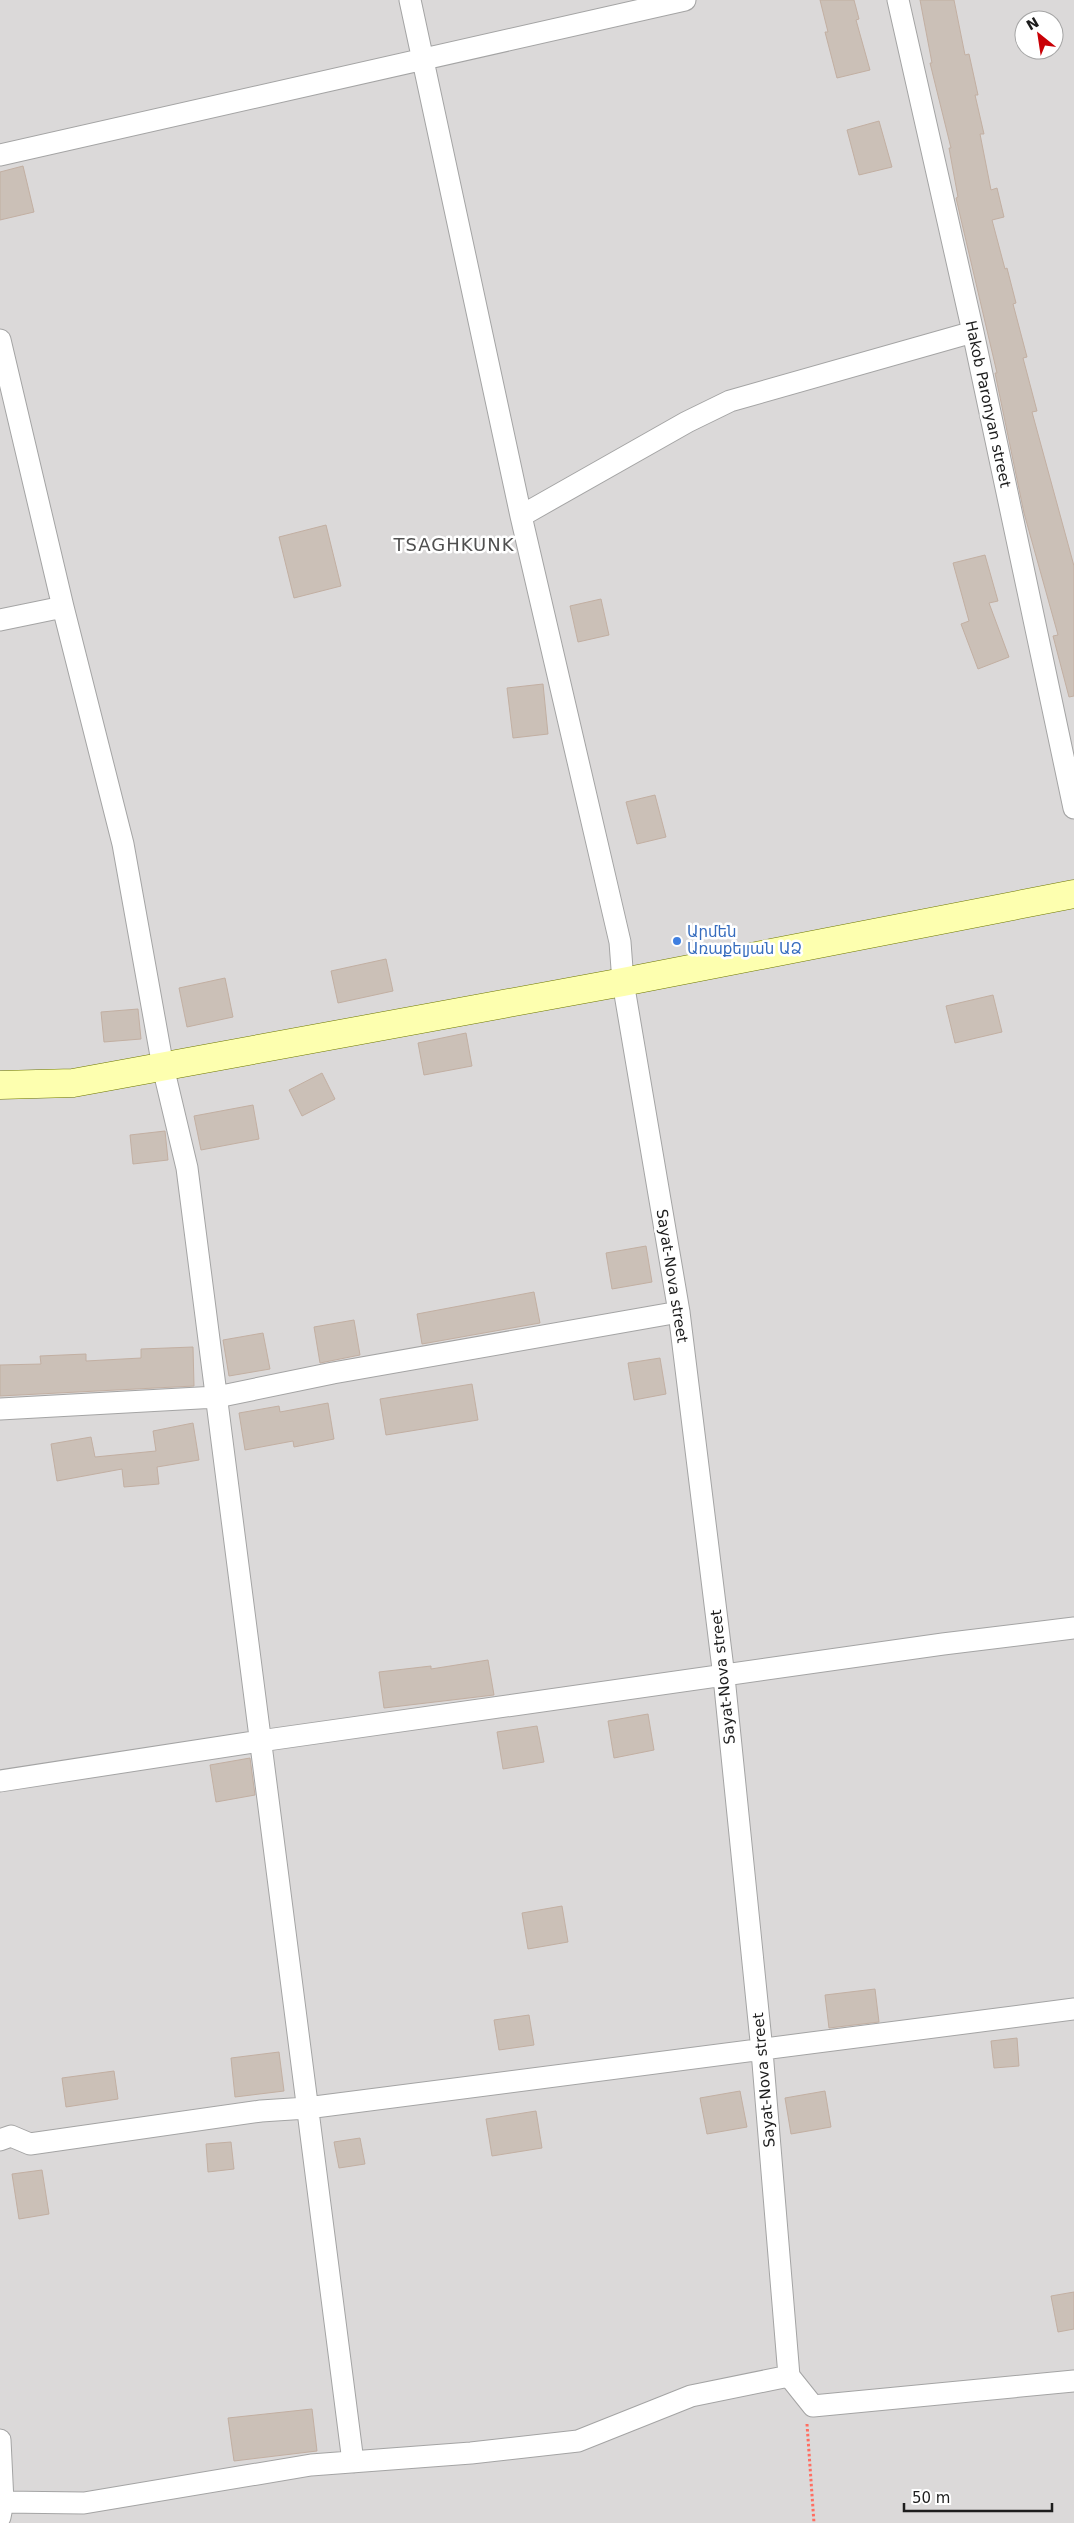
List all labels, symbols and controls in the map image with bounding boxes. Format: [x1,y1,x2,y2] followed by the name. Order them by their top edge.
[1014,10,1064,60] north arrow
[1023,14,1042,34] text: N
[961,319,1015,489] street label: Hakob Paronyan street
[393,534,515,555] district label: TSAGHKUNK
[687,923,802,958] place label: Արմեն Առաքելյան ԱՁ
[671,935,683,947] marker: Արմեն Առաքելյան ԱՁ
[653,1208,691,1344] street label: Sayat-Nova street
[707,1609,739,1745] street label: Sayat-Nova street
[749,2012,779,2148] street label: Sayat-Nova street
[904,2480,1052,2512] scale bar
[912,2489,950,2507] text: 50 m

